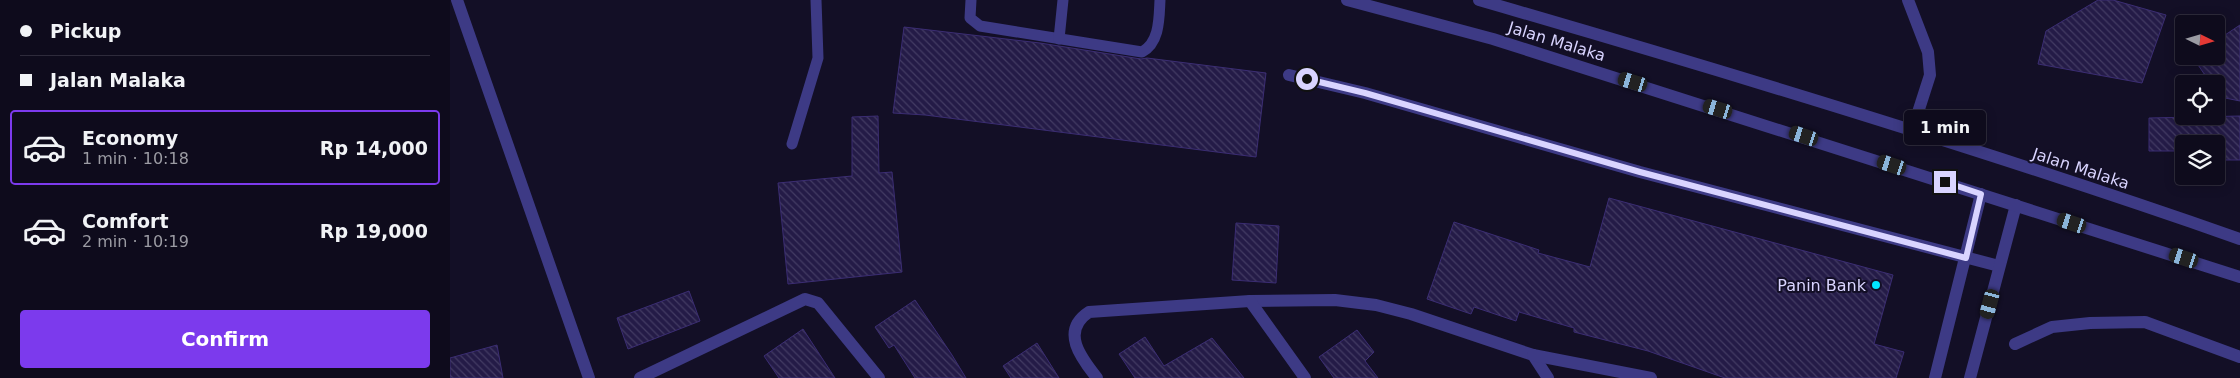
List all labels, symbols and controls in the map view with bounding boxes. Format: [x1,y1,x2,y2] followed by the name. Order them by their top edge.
[2175,15,2225,65] north arrow
[2175,15,2225,185] map controls
[1505,17,1608,65] street label: Jalan Malaka
[50,20,121,42] text: Pickup
[1296,68,1318,90] route start
[50,69,186,91] text: Jalan Malaka
[1616,70,1649,94] car
[2175,75,2225,125] button: locate
[1701,97,1734,121] car
[1904,110,1986,144] callout: 1 min
[1920,118,1970,137] text: 1 min
[1787,124,1820,148] car
[22,125,67,170] icon: car
[82,127,178,149] text: Economy
[2175,135,2225,185] button: layers
[320,137,428,159] text: Rp 14,000
[2029,144,2132,193] street label: Jalan Malaka
[82,149,189,168] text: 1 min · 10:18
[1875,153,1908,177] car
[1934,171,1956,193] route end
[22,208,67,253] icon: car
[82,210,169,232] text: Comfort
[2055,211,2088,235] car
[320,220,428,242] text: Rp 19,000
[82,232,189,251] text: 2 min · 10:19
[2167,246,2200,270] car
[1777,276,1867,295] place label: Panin Bank
[1870,279,1882,291] marker: Panin Bank
[1978,288,2001,320] car
[20,310,430,368] button: Confirm

